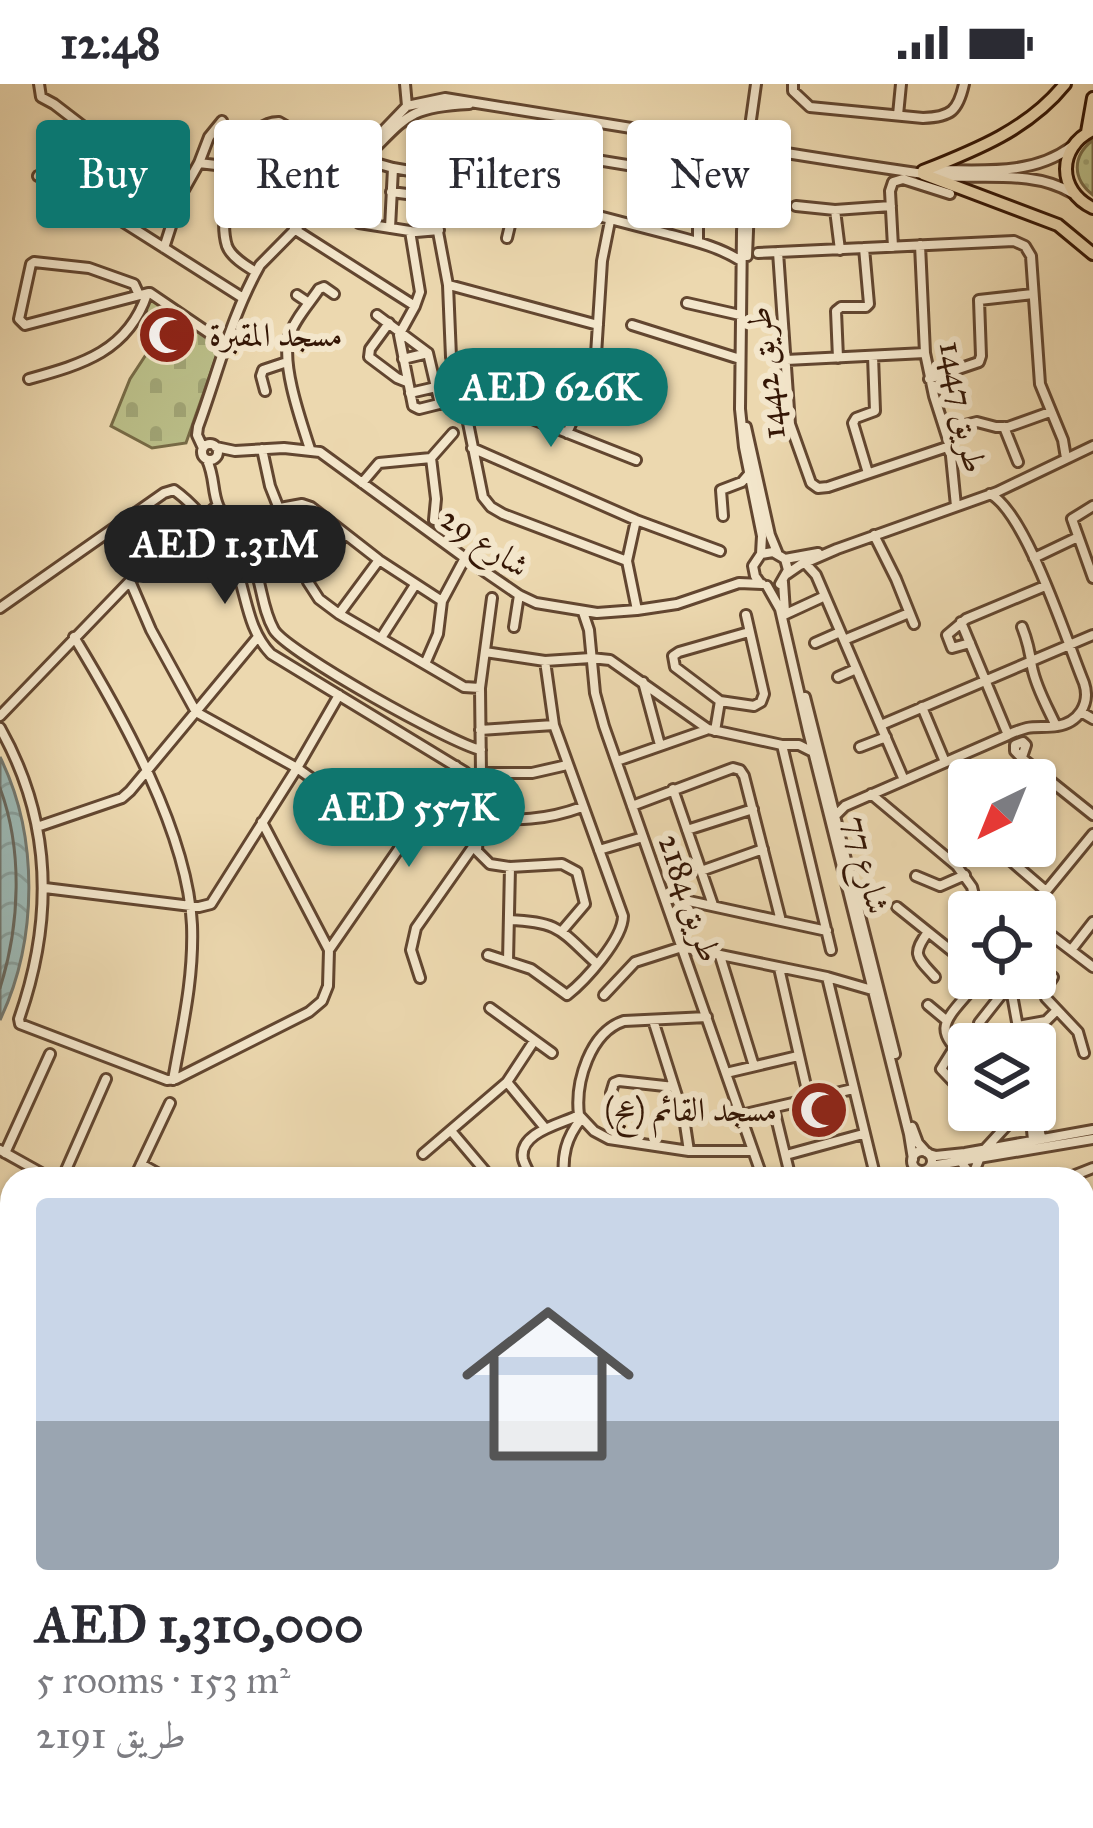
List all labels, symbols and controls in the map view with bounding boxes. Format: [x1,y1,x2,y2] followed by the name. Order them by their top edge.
[60,15,160,70] text: 12:48
[36,120,190,228] chip: Buy
[214,120,382,228] chip: Rent
[406,120,603,228] chip: Filters
[627,120,791,228] chip: New
[136,304,198,366] mosque icon: مسجد المقبرة
[738,304,795,442] street label: طريق 1442
[209,315,343,355] place label: مسجد المقبرة
[930,338,995,477] street label: طريق 1447
[427,348,675,450] pin: AED 626K
[461,363,641,411] text: AED 626K
[429,498,537,593] street label: شارع 29
[88,505,362,607] pin: AED 1.31M
[131,520,319,568] text: AED 1.31M
[948,759,1056,867] north arrow
[948,759,1056,1131] map controls
[285,768,533,870] pin: AED 557K
[320,783,498,831] text: AED 557K
[828,812,898,920] street label: شارع 77
[649,829,731,968] street label: طريق 2184
[948,891,1056,999] button: locate
[948,1023,1056,1131] button: layers
[788,1079,850,1141] mosque icon: مسجد القائم (عج)
[605,1090,777,1138] place label: مسجد القائم (عج)
[440,1276,656,1492] icon: home
[36,1594,364,1656] text: AED 1,310,000
[36,1656,290,1704] text: 5 rooms · 153 m²
[36,1711,186,1759] text: طريق 2191

